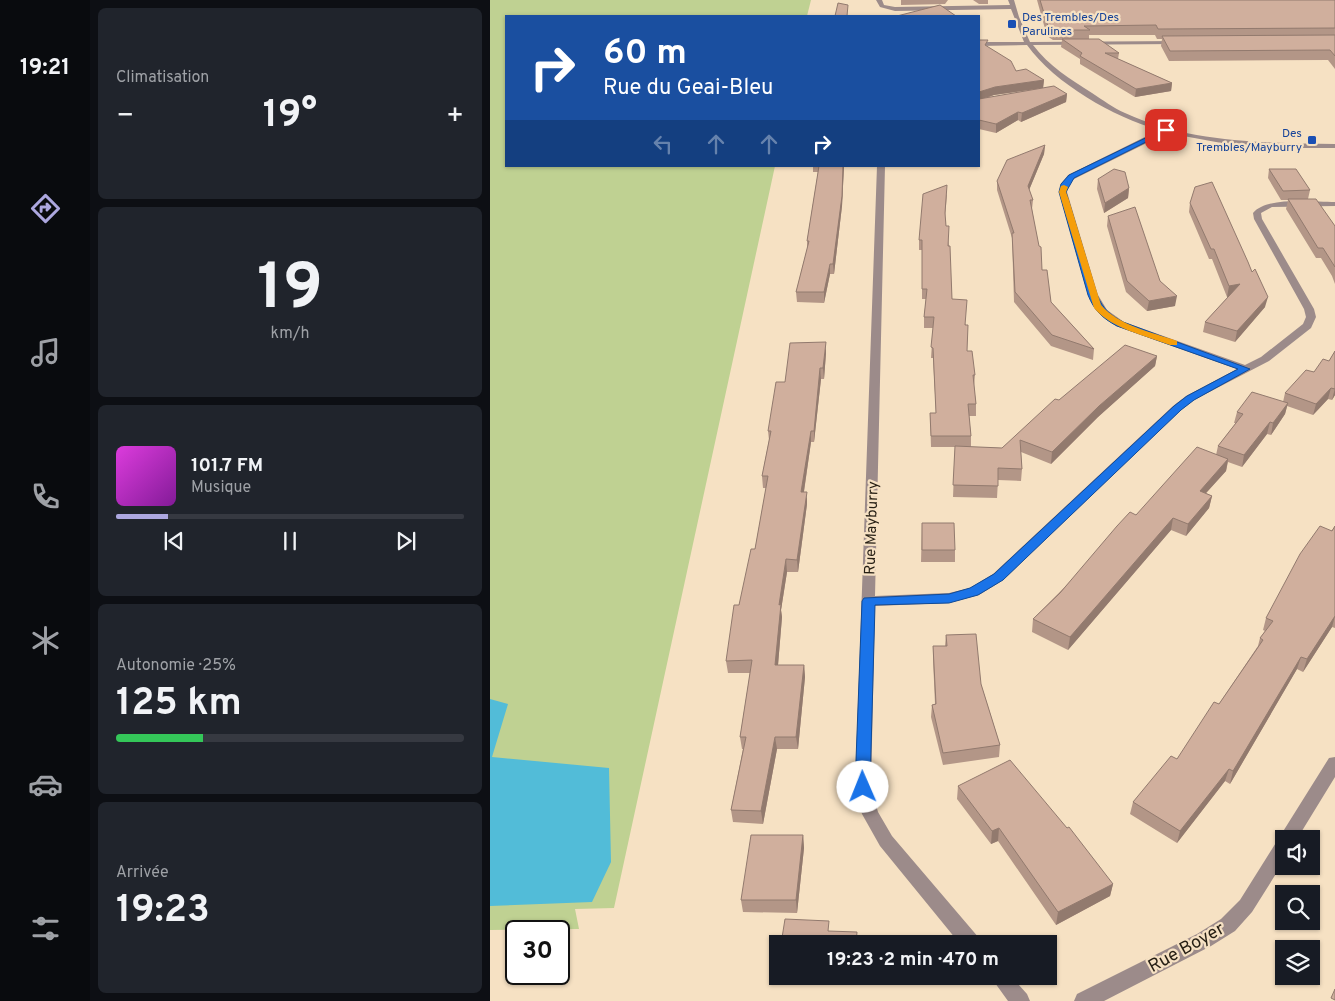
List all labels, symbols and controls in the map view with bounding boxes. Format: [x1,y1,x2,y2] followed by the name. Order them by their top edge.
[1022,10,1119,40] place label: Des Trembles/Des Parulines
[1006,18,1018,30] marker: Des Trembles/Des Parulines
[603,32,687,76] text: 60 m
[520,35,585,100] icon: right
[20,55,70,82] text: 19:21
[116,68,209,88] text: Climatisation
[603,75,773,102] text: Rue du Geai-Bleu
[263,92,317,141] text: 19°
[116,99,134,135] text: −
[446,99,464,135] text: +
[1145,109,1187,151] pin
[1152,116,1180,144] icon: arrive
[1196,126,1302,156] place label: Des Trembles/Mayburry
[649,130,677,158] icon: left
[702,130,730,158] icon: ahead
[755,130,783,158] icon: ahead
[808,130,836,158] icon: right
[1306,134,1318,146] marker: Des Trembles/Mayburry
[28,191,63,226] icon: directions
[257,250,323,332] text: 19
[271,324,309,344] text: km/h
[28,335,63,370] icon: music
[191,454,263,478] text: 101.7 FM
[191,478,251,498] text: Musique
[28,479,63,514] icon: phone
[861,481,884,575] street label: Rue Mayburry
[160,527,188,555] icon: previous
[276,527,304,555] icon: pause
[392,527,420,555] icon: next
[28,623,63,658] icon: climate
[116,656,236,676] text: Autonomie · 25%
[116,680,242,729] text: 125 km
[836,760,888,812] position arrow
[28,767,63,802] icon: car
[1275,830,1320,985] map controls
[1275,830,1320,875] button: sound
[116,863,169,883] text: Arrivée
[1275,885,1320,930] button: search
[116,887,210,936] text: 19:23
[28,911,63,946] icon: filters
[1144,918,1229,979] street label: Rue Boyer
[505,920,570,985] speed limit sign: 30
[1275,940,1320,985] button: layers
[827,948,999,972] text: 19:23 · 2 min · 470 m

